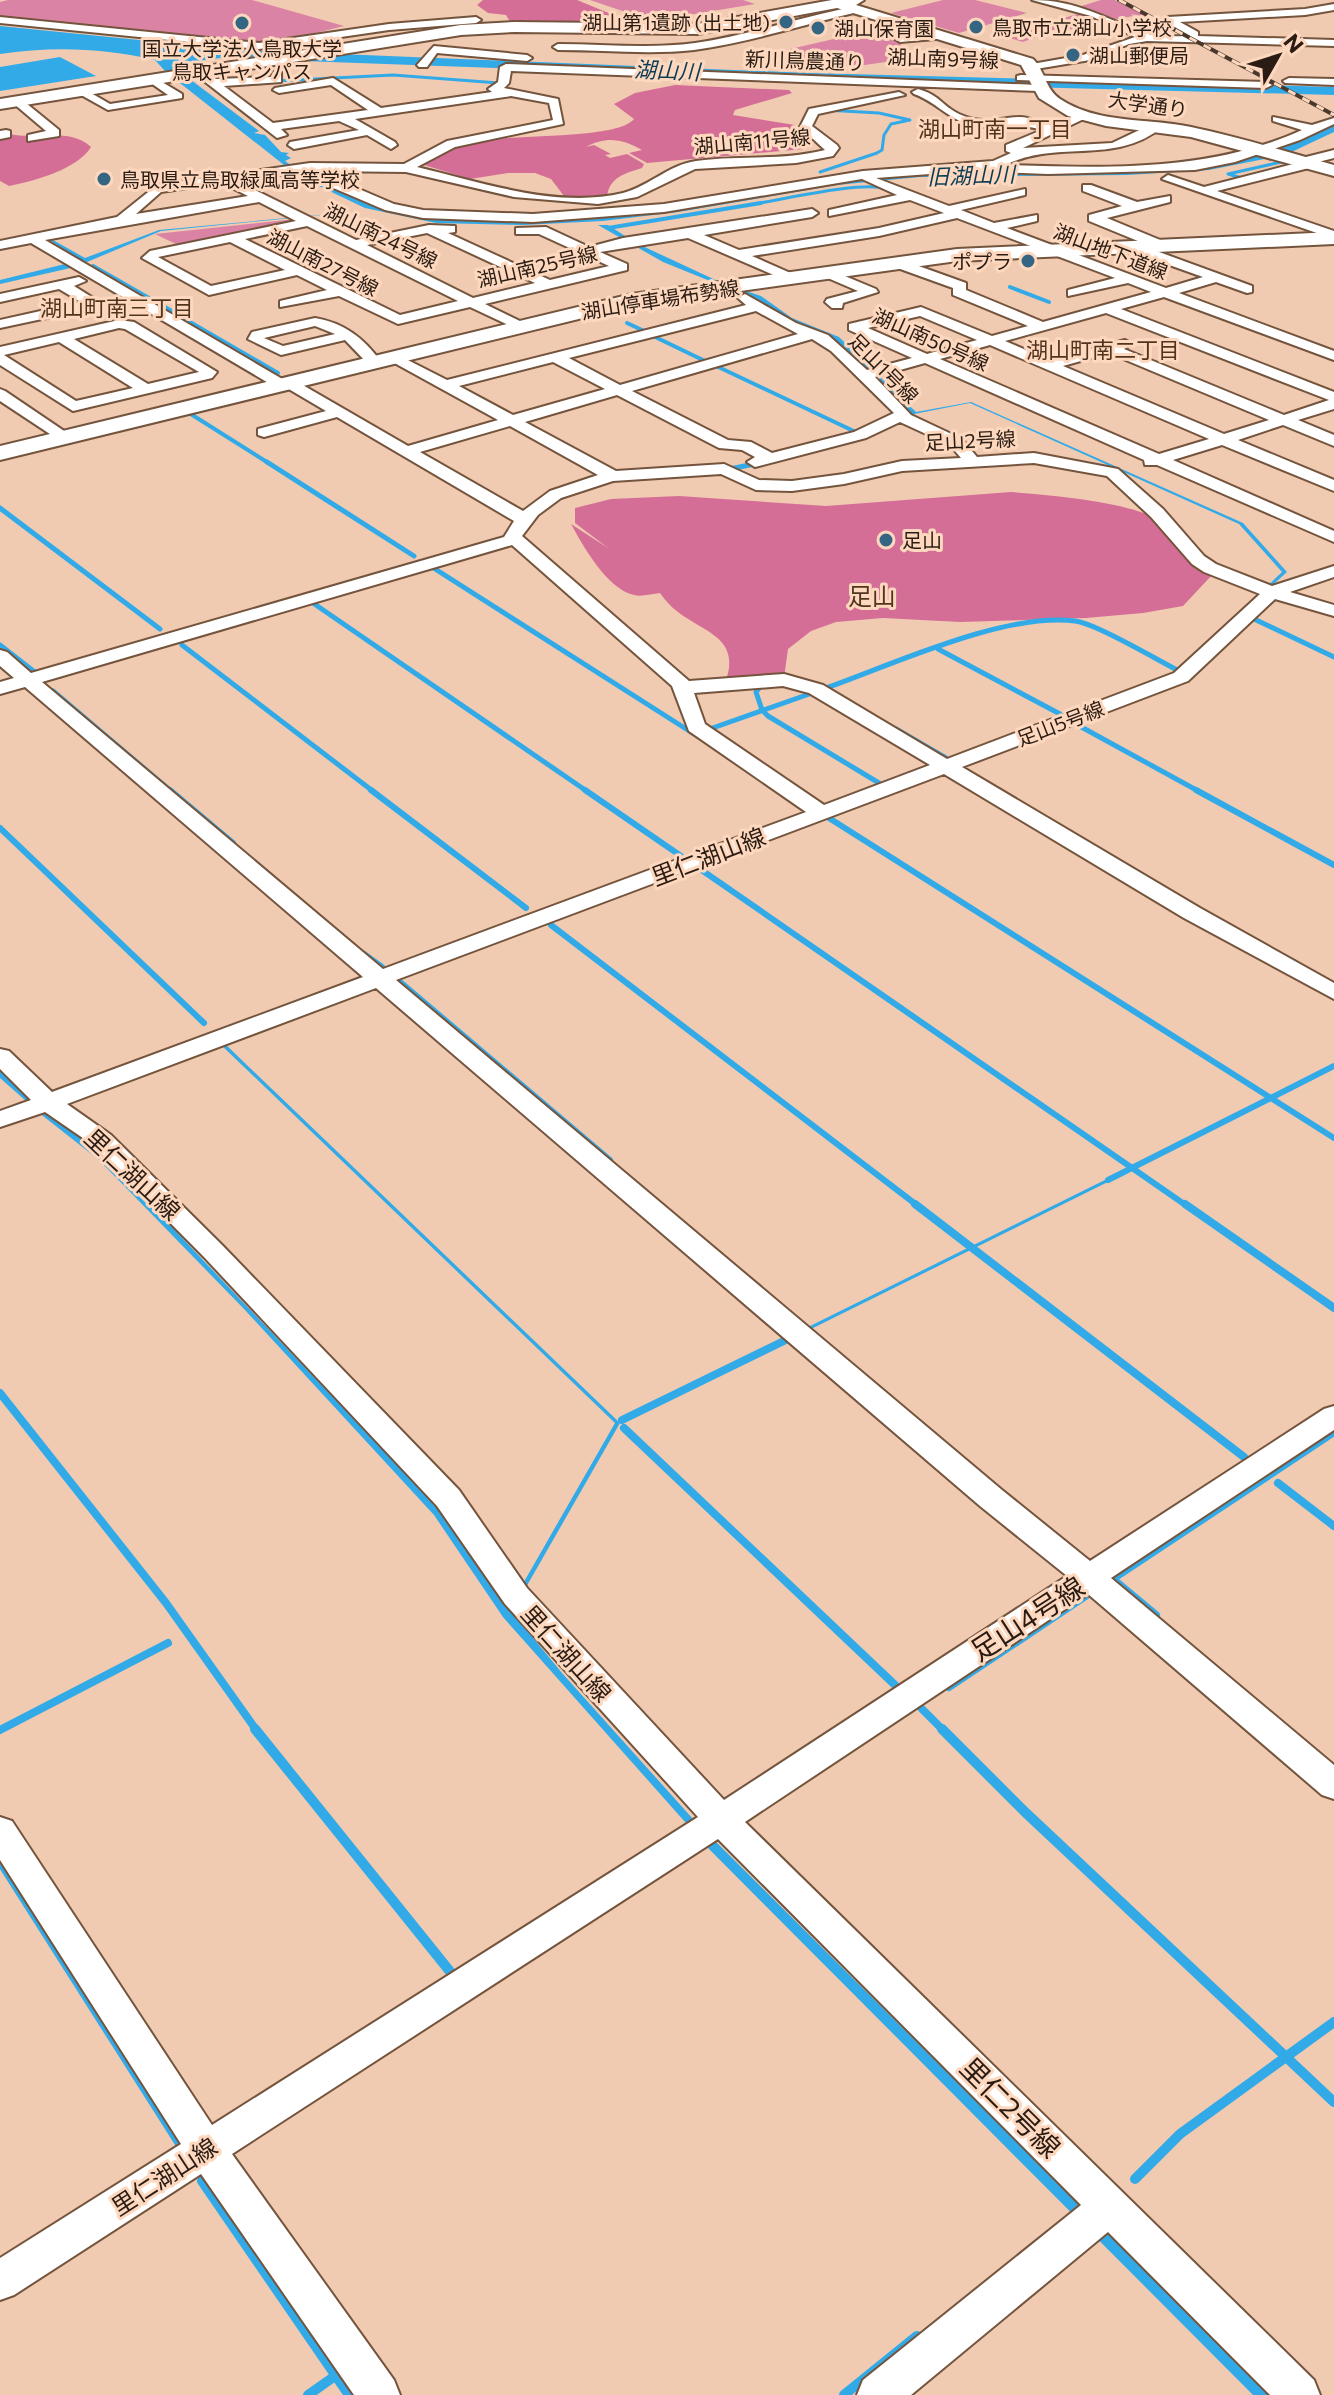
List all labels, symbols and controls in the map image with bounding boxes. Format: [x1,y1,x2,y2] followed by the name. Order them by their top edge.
[582,10,770,34] place label: 湖山第1遺跡 (出土地)
[777,13,795,31] marker: 湖山第1遺跡 (出土地)
[233,14,251,32] marker: 国立大学法人鳥取大学 鳥取キャンパス
[992,15,1172,39] place label: 鳥取市立湖山小学校
[834,16,934,40] place label: 湖山保育園
[1238,16,1318,96] north arrow
[967,18,985,36] marker: 鳥取市立湖山小学校
[809,19,827,37] marker: 湖山保育園
[1278,28,1310,58] text: N
[142,36,342,83] place label: 国立大学法人鳥取大学 鳥取キャンパス
[1089,43,1189,67] place label: 湖山郵便局
[887,44,999,72] street label: 湖山南9号線
[745,46,865,74] street label: 新川鳥農通り
[1064,46,1082,64] marker: 湖山郵便局
[634,55,702,85] water label: 湖山川
[1107,87,1189,121] street label: 大学通り
[918,115,1072,142] district label: 湖山町南一丁目
[693,124,811,158] street label: 湖山南11号線
[927,160,1017,190] water label: 旧湖山川
[120,167,360,191] place label: 鳥取県立鳥取緑風高等学校
[95,170,113,188] marker: 鳥取県立鳥取緑風高等学校
[321,197,441,273] street label: 湖山南24号線
[1051,218,1171,284] street label: 湖山地下道線
[263,224,383,300] street label: 湖山南27号線
[475,241,599,291] street label: 湖山南25号線
[952,249,1012,273] place label: ポプラ
[1019,252,1037,270] marker: ポプラ
[579,275,741,323] street label: 湖山停車場布勢線
[40,294,194,321] district label: 湖山町南三丁目
[869,303,993,375] street label: 湖山南50号線
[844,328,924,408] street label: 足山1号線
[1026,336,1180,363] district label: 湖山町南二丁目
[924,426,1016,454] street label: 足山2号線
[902,528,942,552] place label: 足山
[877,531,895,549] marker: 足山
[848,581,896,610] district label: 足山
[1013,695,1107,751] street label: 足山5号線
[647,821,769,891] street label: 里仁湖山線
[79,1122,187,1226] street label: 里仁湖山線
[964,1569,1090,1667] street label: 足山4号線
[516,1599,618,1707] street label: 里仁湖山線
[954,2050,1068,2164] street label: 里仁2号線
[106,2131,222,2221] street label: 里仁湖山線

